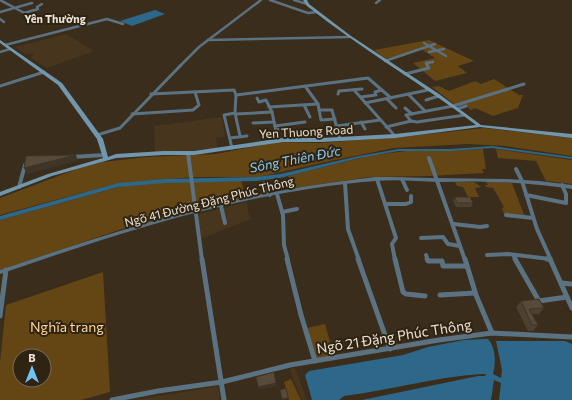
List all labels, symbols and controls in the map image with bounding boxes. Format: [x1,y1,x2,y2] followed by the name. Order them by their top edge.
[24,12,86,25] district label: Yên Thường
[259,122,354,140] street label: Yen Thuong Road
[248,142,342,176] water label: Sông Thiên Đức
[123,173,296,229] street label: Ngõ 41 Đường Đặng Phúc Thông
[315,315,473,357] street label: Ngõ 21 Đặng Phúc Thông
[30,318,104,335] park label: Nghĩa trang
[12,348,52,388] north arrow
[28,351,36,364] text: B

